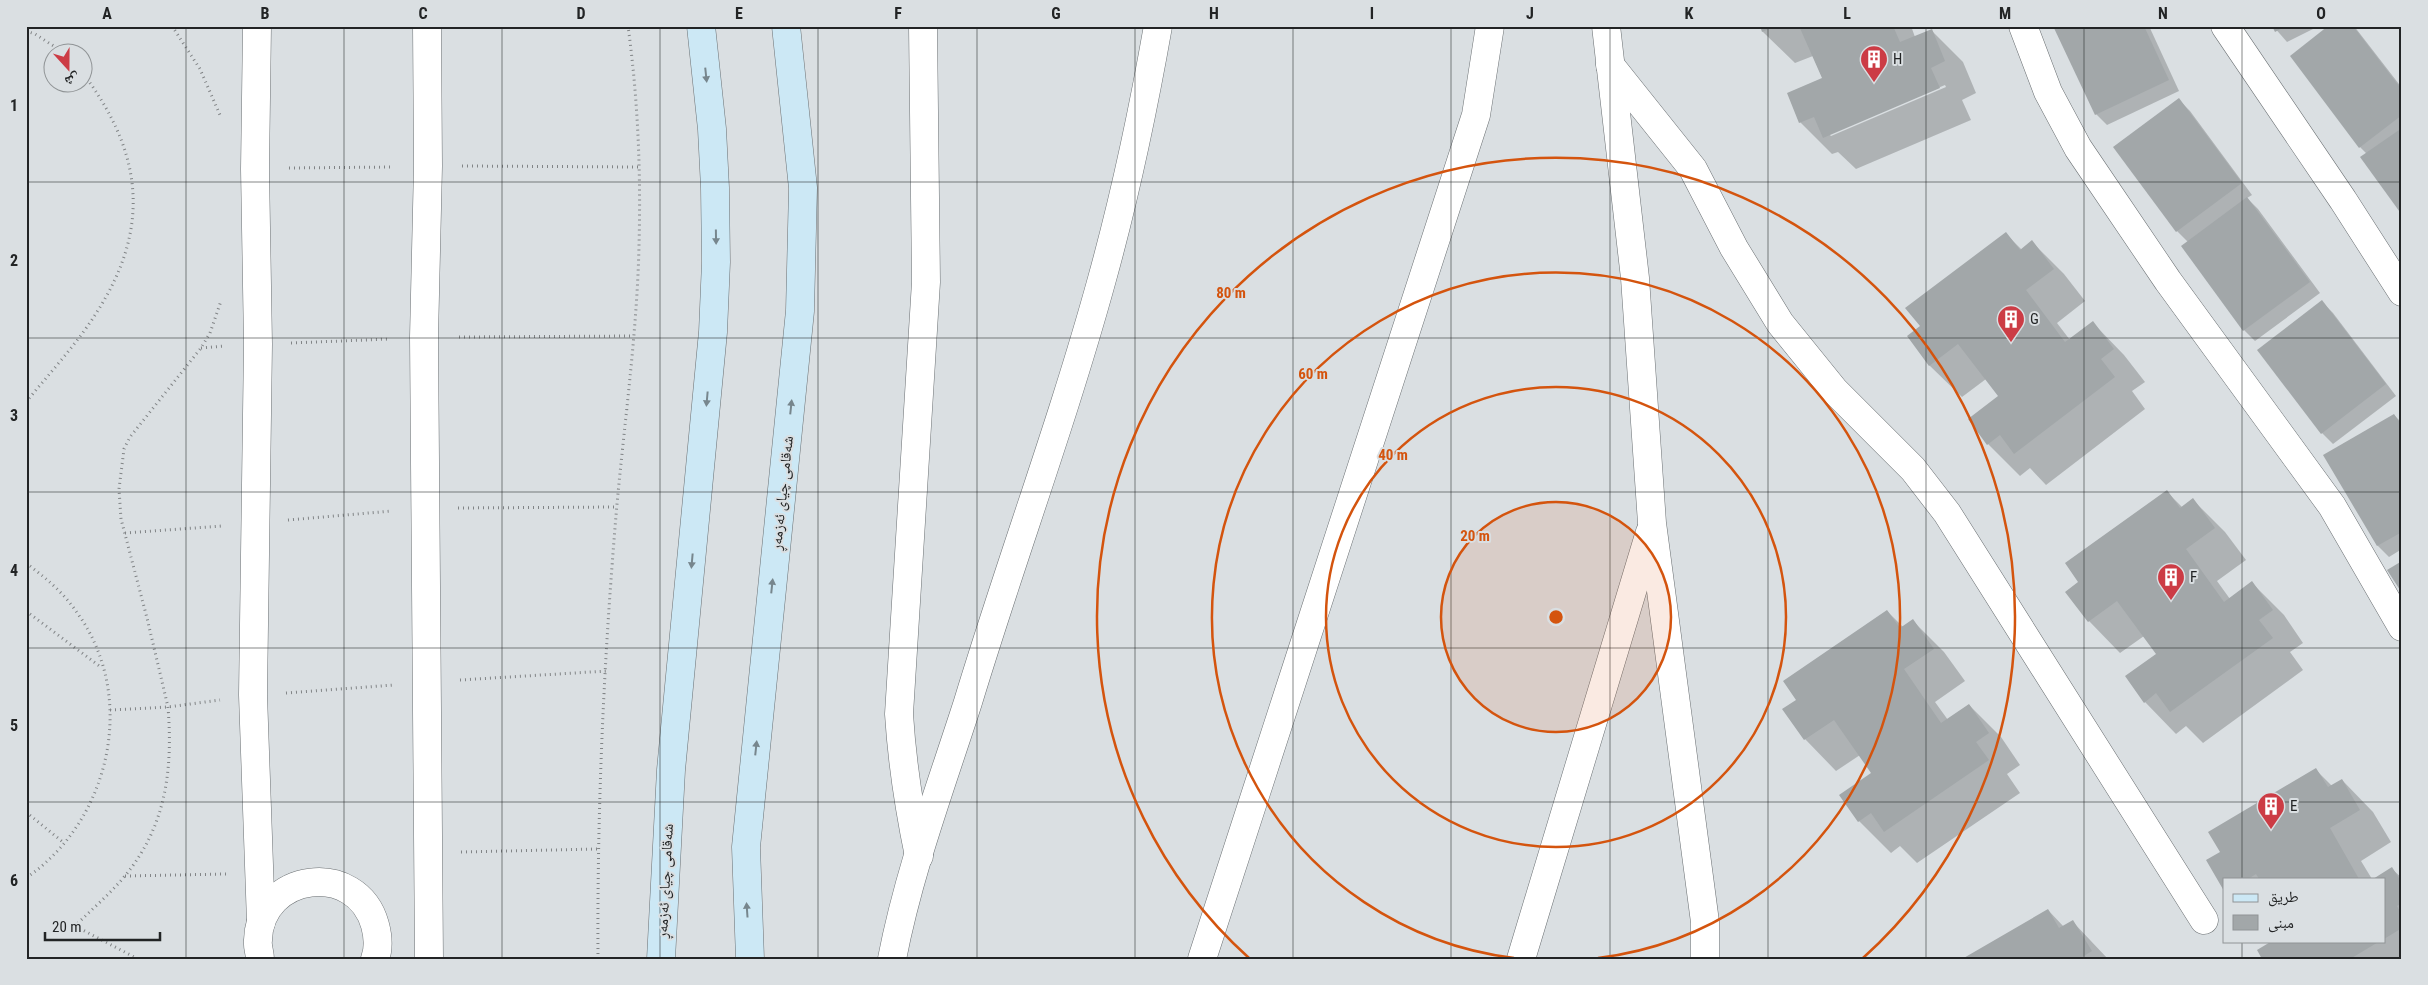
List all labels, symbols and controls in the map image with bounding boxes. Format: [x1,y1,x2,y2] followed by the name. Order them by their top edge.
[102,4,112,23] text: A
[261,4,270,23] text: B
[418,4,428,23] text: C
[576,4,586,23] text: D
[735,4,743,23] text: E
[894,4,902,23] text: F
[1051,4,1061,23] text: G
[1209,4,1219,23] text: H
[1370,4,1374,23] text: I
[1526,4,1534,23] text: J
[1685,4,1694,23] text: K
[1843,4,1851,23] text: L
[1999,4,2011,23] text: M
[2158,4,2168,23] text: N
[2316,4,2326,23] text: O
[42,42,92,92] north arrow
[1859,44,1889,83] building icon: H
[1893,50,1902,68] place label: H
[702,67,710,83] one-way arrow
[62,69,82,90] text: ش
[10,96,18,115] text: 1
[712,229,720,245] one-way arrow
[10,251,18,270] text: 2
[1216,284,1246,302] text: 80 m
[1996,304,2026,343] building icon: G
[2030,310,2039,328] place label: G
[1298,365,1328,383] text: 60 m
[703,391,711,407] one-way arrow
[787,399,795,415] one-way arrow
[10,406,18,425] text: 3
[767,435,800,552] street label: شەقامی چیای ئەزمەڕ
[1378,446,1408,464] text: 40 m
[1460,527,1490,545] text: 20 m
[688,553,696,569] one-way arrow
[10,561,18,580] text: 4
[2156,562,2186,601] building icon: F
[2190,568,2197,586] place label: F
[769,578,777,594] one-way arrow
[1547,608,1565,626] centre of rings
[10,716,18,735] text: 5
[752,740,760,756] one-way arrow
[2256,791,2286,830] building icon: E
[2290,797,2297,815] place label: E
[653,823,680,940] street label: شەقامی چیای ئەزمەڕ
[10,871,18,890] text: 6
[2223,878,2386,942] legend
[2268,888,2299,907] text: طريق
[742,902,750,918] one-way arrow
[45,910,160,942] scale bar
[2268,914,2294,933] text: مبنى
[52,918,82,936] text: 20 m

